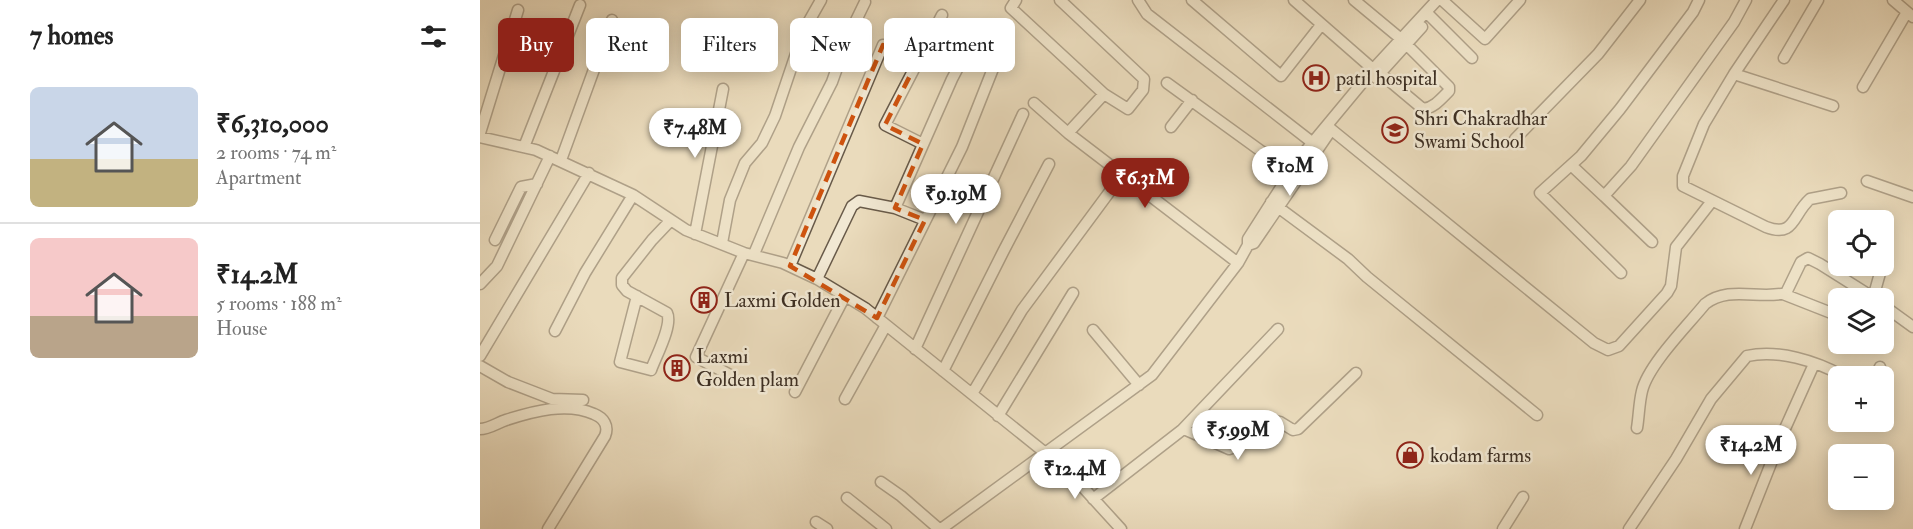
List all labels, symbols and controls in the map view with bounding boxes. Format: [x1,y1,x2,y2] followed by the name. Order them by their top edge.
[498,18,574,72] chip: Buy
[586,18,669,72] chip: Rent
[681,18,778,72] chip: Filters
[790,18,872,72] chip: New
[884,18,1015,72] chip: Apartment
[30,20,113,52] text: 7 homes
[417,20,450,53] icon: filters
[1301,63,1331,93] hospital icon: patil hospital
[1335,66,1438,92] place label: patil hospital
[1414,106,1548,154] place label: Shri Chakradhar Swami School
[216,108,329,140] text: ₹6,310,000
[646,108,744,159] pin: ₹7.48M
[78,111,150,183] icon: home
[663,115,727,140] text: ₹7.48M
[1380,115,1410,145] school or university icon: Shri Chakradhar Swami School
[216,140,337,165] text: 2 rooms · 74 m²
[1254,146,1326,197] pin: ₹10M
[1266,153,1314,178] text: ₹10M
[1096,158,1194,209] pin: ₹6.31M
[216,165,301,190] text: Apartment
[1115,165,1175,190] text: ₹6.31M
[907,174,1005,225] pin: ₹9.19M
[925,181,987,206] text: ₹9.19M
[1828,210,1894,510] map controls
[1828,210,1894,276] button: locate
[216,259,298,291] text: ₹14.2M
[78,262,150,334] icon: home
[689,285,719,315] building icon: Laxmi Golden
[724,288,841,313] place label: Laxmi Golden
[1828,288,1894,354] button: layers
[216,291,342,316] text: 5 rooms · 188 m²
[216,316,267,341] text: House
[696,344,799,393] place label: Laxmi Golden plam
[662,353,692,383] building icon: Laxmi Golden plam
[1828,366,1894,432] button: +
[1189,410,1287,461] pin: ₹5.99M
[1206,417,1270,442] text: ₹5.99M
[1702,425,1800,476] pin: ₹14.2M
[1719,432,1783,457] text: ₹14.2M
[1395,440,1425,470] shop icon: kodam farms
[1430,443,1531,468] place label: kodam farms
[1828,444,1894,510] button: −
[1026,449,1124,500] pin: ₹12.4M
[1043,456,1107,481] text: ₹12.4M

